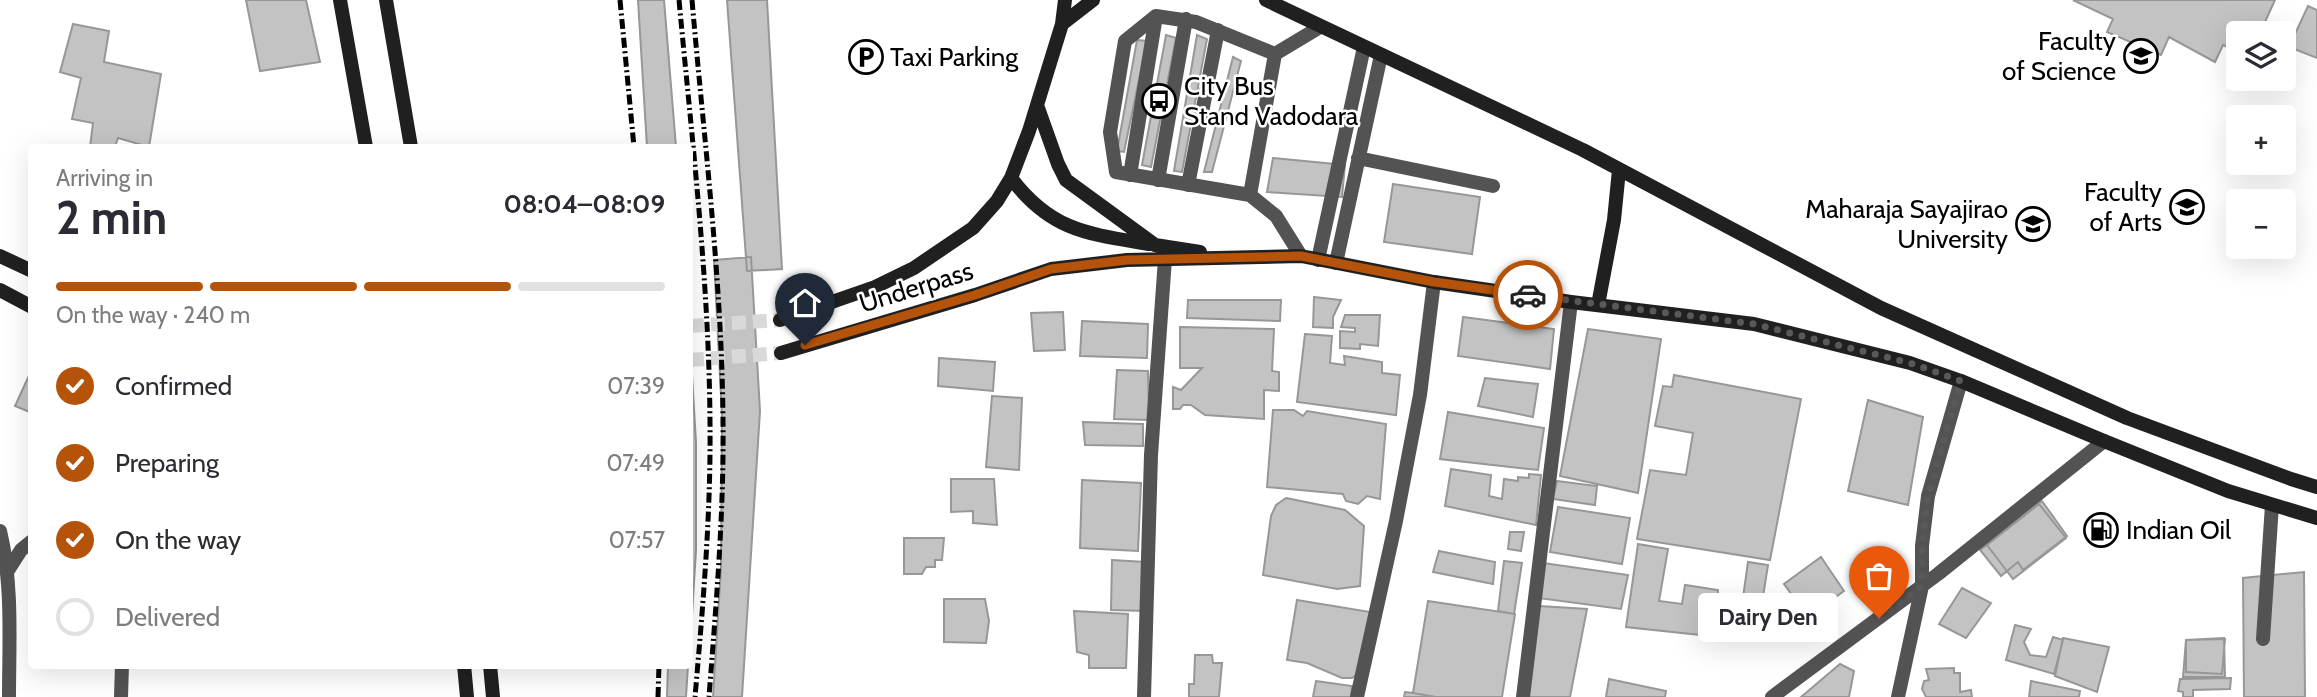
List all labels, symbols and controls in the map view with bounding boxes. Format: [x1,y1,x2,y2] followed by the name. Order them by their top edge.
[2226,21,2296,259] map controls
[2226,21,2296,91] button: layers
[2002,25,2116,87] place label: Faculty of Science
[2122,37,2160,75] school or university icon: Faculty of Science
[847,38,885,76] parking icon: Taxi Parking
[890,41,1019,73] place label: Taxi Parking
[1184,70,1359,132] place label: City Bus Stand Vadodara
[1140,82,1178,120] bus stop icon: City Bus Stand Vadodara
[2226,105,2296,175] button: +
[56,164,153,192] text: Arriving in
[2084,176,2162,238] place label: Faculty of Arts
[503,188,665,220] text: 08:04–08:09
[2168,188,2206,226] school or university icon: Faculty of Arts
[2226,189,2296,259] button: −
[56,190,167,246] text: 2 min
[1805,193,2008,255] place label: Maharaja Sayajirao University
[2014,205,2052,243] school or university icon: Maharaja Sayajirao University
[855,254,977,319] street label: Underpass
[1493,260,1563,330] courier
[775,273,835,345] pin
[1509,276,1547,314] icon: car
[786,284,824,322] icon: home
[56,301,250,329] text: On the way · 240 m
[56,367,94,405] icon: check
[115,370,232,402] text: Confirmed
[607,372,665,400] text: 07:39
[56,444,94,482] icon: check
[115,447,219,479] text: Preparing
[606,449,665,477] text: 07:49
[2082,511,2120,549] fuel station icon: Indian Oil
[2126,514,2231,546] place label: Indian Oil
[56,521,94,559] icon: check
[115,524,241,556] text: On the way
[609,526,665,554] text: 07:57
[1849,546,1909,618] pin
[1860,557,1898,595] icon: bag
[1697,594,1837,642] callout: Dairy Den
[115,601,220,633] text: Delivered
[1718,603,1818,631] text: Dairy Den

